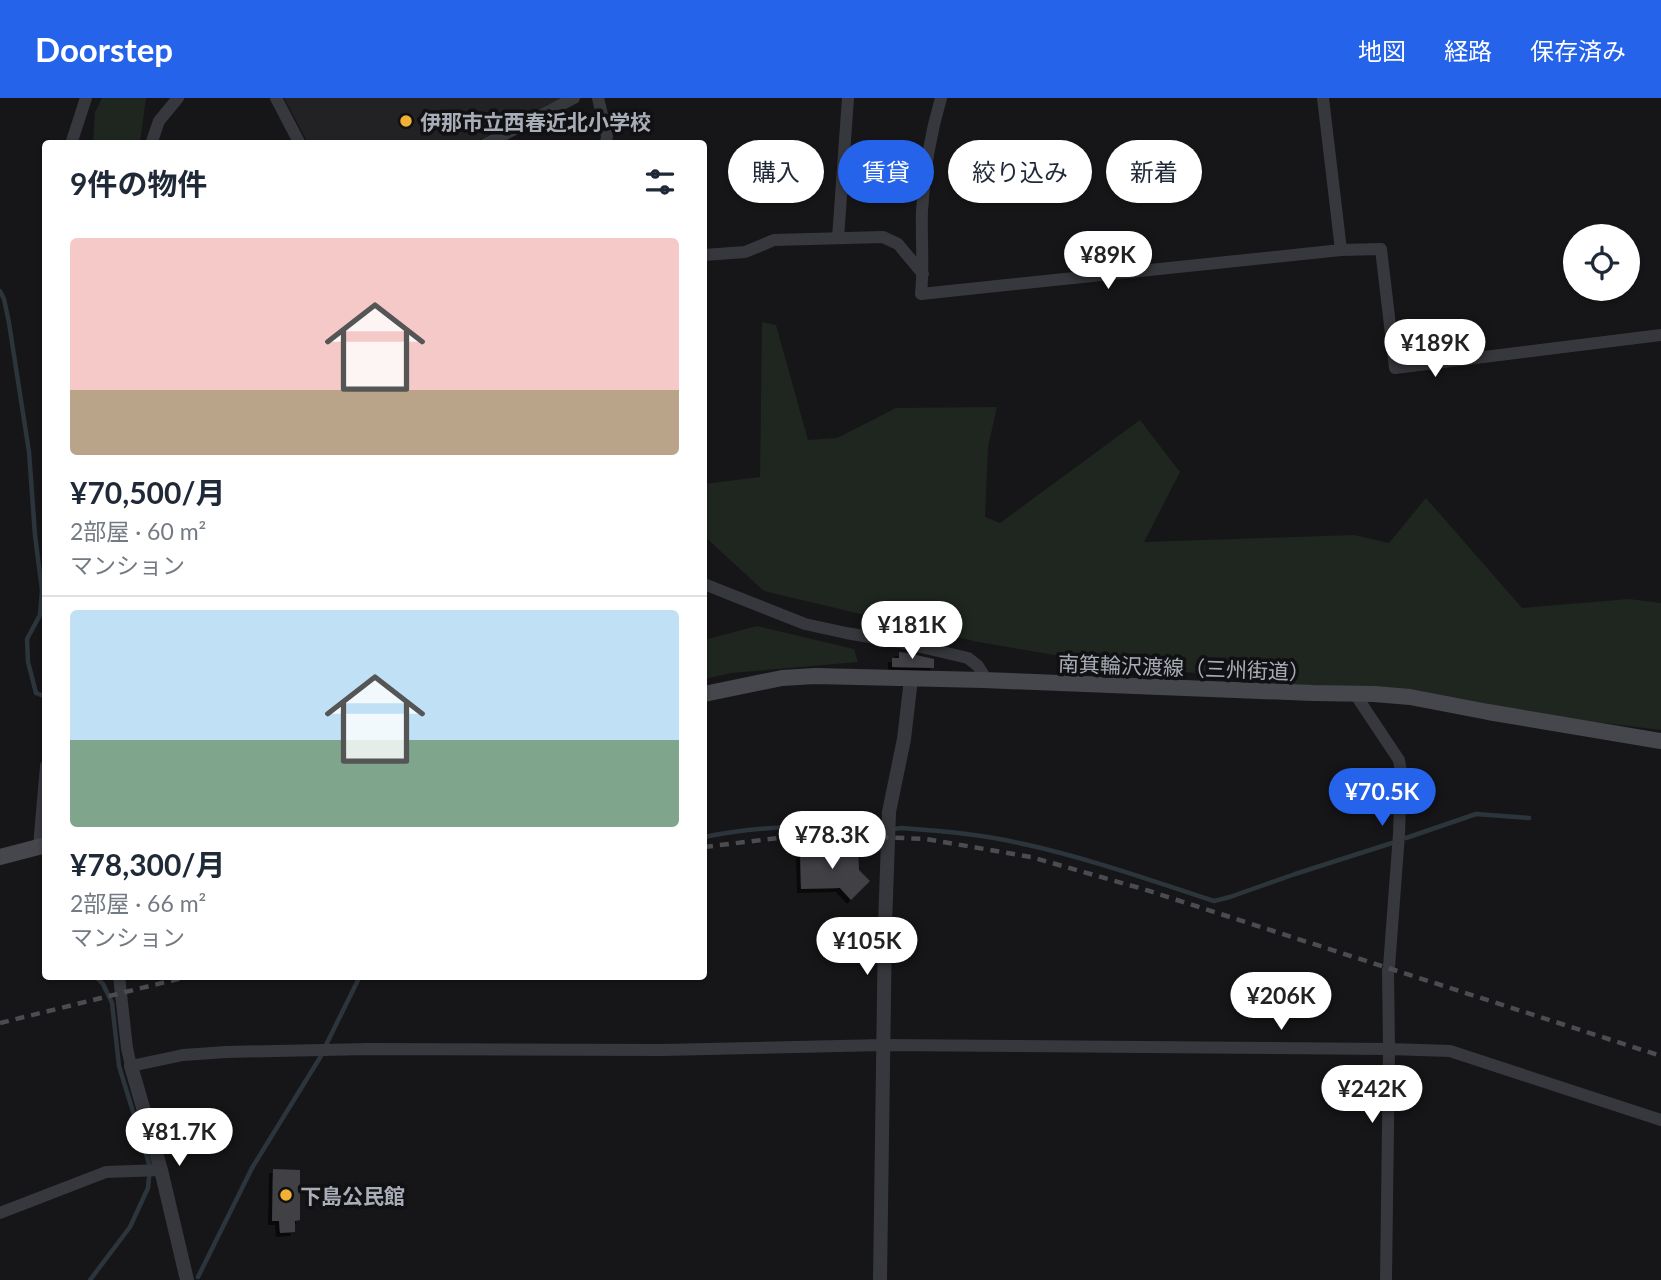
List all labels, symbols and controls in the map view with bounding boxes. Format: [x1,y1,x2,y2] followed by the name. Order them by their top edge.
[35,29,173,69] text: Doorstep
[1358,36,1406,65] text: 地図
[1444,36,1492,65] text: 経路
[1530,36,1626,65] text: 保存済み
[420,109,651,134] place label: 伊那市立西春近北小学校
[398,113,414,129] marker: 伊那市立西春近北小学校
[728,140,824,203] chip: 購入
[838,140,934,203] chip: 賃貸
[948,140,1092,203] chip: 絞り込み
[1106,140,1202,203] chip: 新着
[641,163,679,201] icon: filters
[70,165,207,201] text: 9件の物件
[1563,224,1640,301] map controls
[1563,224,1640,301] button: locate
[1067,232,1149,291] pin: ¥89K
[1080,240,1136,268] text: ¥89K
[312,284,438,410] icon: home
[1386,320,1484,379] pin: ¥189K
[1400,328,1470,356] text: ¥189K
[70,474,225,510] text: ¥70,500/月
[70,517,206,545] text: 2部屋 · 60 m²
[70,551,185,579] text: マンション
[863,602,961,661] pin: ¥181K
[877,610,947,638] text: ¥181K
[1058,650,1310,684] street label: 南箕輪沢渡線（三州街道）
[312,656,438,782] icon: home
[1325,768,1439,828] pin: ¥70.5K
[1345,777,1419,805] text: ¥70.5K
[775,812,889,871] pin: ¥78.3K
[795,820,869,848] text: ¥78.3K
[70,846,225,882] text: ¥78,300/月
[70,889,206,917] text: 2部屋 · 66 m²
[818,918,916,977] pin: ¥105K
[70,923,185,951] text: マンション
[832,926,902,954] text: ¥105K
[1232,972,1330,1032] pin: ¥206K
[1246,981,1316,1009] text: ¥206K
[1323,1066,1421,1125] pin: ¥242K
[1337,1074,1407,1102] text: ¥242K
[122,1108,236,1168] pin: ¥81.7K
[142,1117,216,1145] text: ¥81.7K
[300,1183,405,1208] place label: 下島公民館
[278,1187,294,1203] marker: 下島公民館

